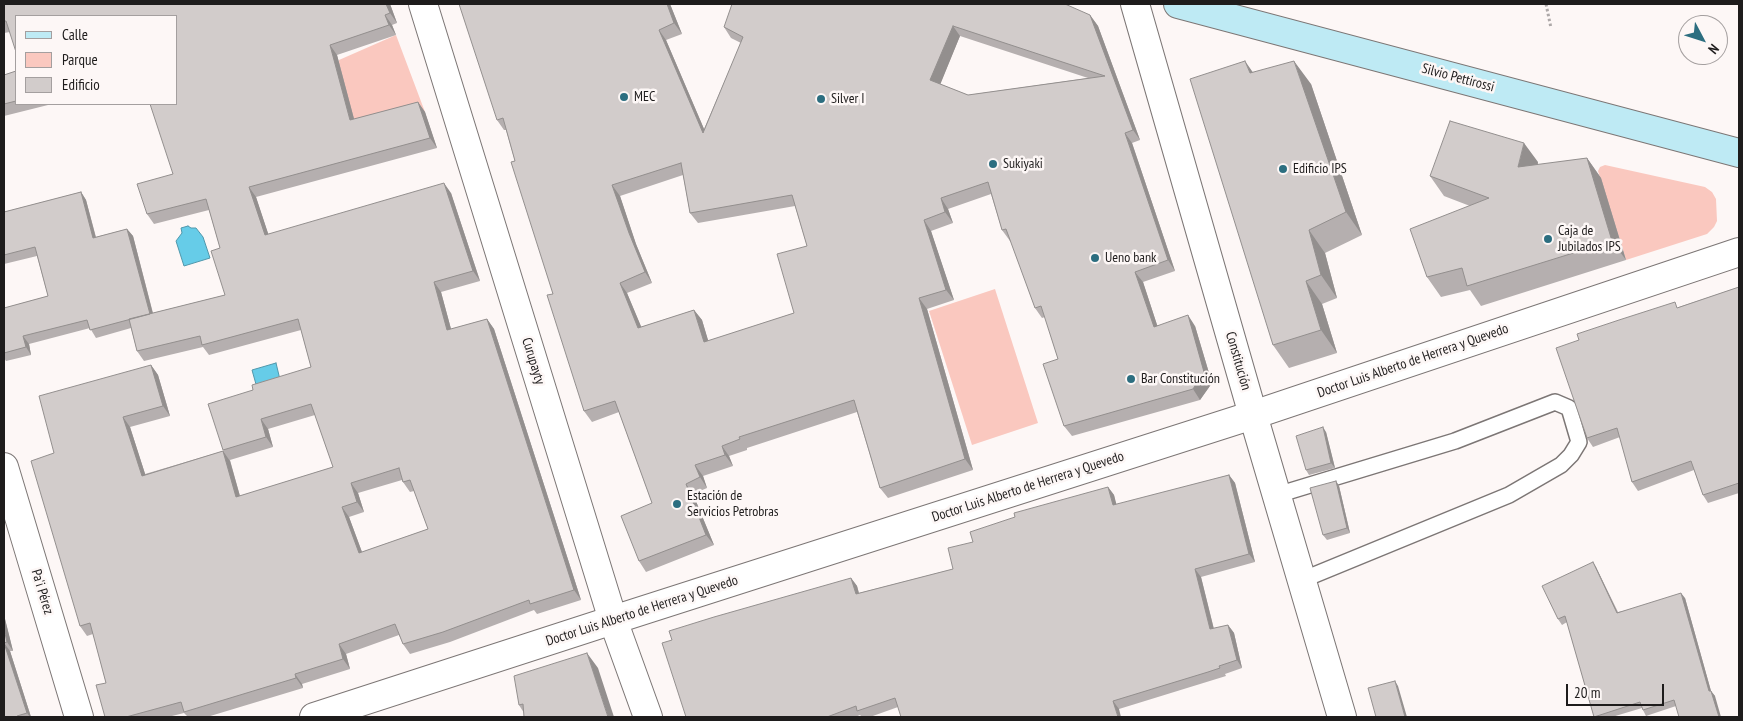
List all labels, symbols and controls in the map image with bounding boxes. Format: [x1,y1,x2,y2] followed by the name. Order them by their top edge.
[15,15,178,105] legend
[1678,15,1728,65] north arrow
[62,25,88,44] text: Calle
[1704,40,1723,58] text: N
[62,50,98,69] text: Parque
[1420,60,1496,96] street label: Silvio Pettirossi
[62,75,100,94] text: Edificio
[634,89,655,105] place label: MEC
[618,91,630,103] marker: MEC
[831,91,865,107] place label: Silver I
[815,93,827,105] marker: Silver I
[1003,156,1043,172] place label: Sukiyaki
[987,158,999,170] marker: Sukiyaki
[1293,161,1347,177] place label: Edificio IPS
[1277,163,1289,175] marker: Edificio IPS
[1558,223,1621,256] place label: Caja de Jubilados IPS
[1542,233,1554,245] marker: Caja de Jubilados IPS
[1105,250,1156,266] place label: Ueno bank
[1089,252,1101,264] marker: Ueno bank
[1315,320,1511,402] street label: Doctor Luis Alberto de Herrera y Quevedo
[1222,330,1254,392] street label: Constitución
[518,335,548,387] street label: Curupayty
[1141,371,1220,387] place label: Bar Constitución
[1125,373,1137,385] marker: Bar Constitución
[930,448,1126,526] street label: Doctor Luis Alberto de Herrera y Quevedo
[687,488,779,520] place label: Estación de Servicios Petrobras
[671,498,683,510] marker: Estación de Servicios Petrobras
[27,567,57,617] street label: Pa'i Pérez
[544,572,740,650] street label: Doctor Luis Alberto de Herrera y Quevedo
[1568,674,1666,706] scale bar
[1574,683,1600,702] text: 20 m

